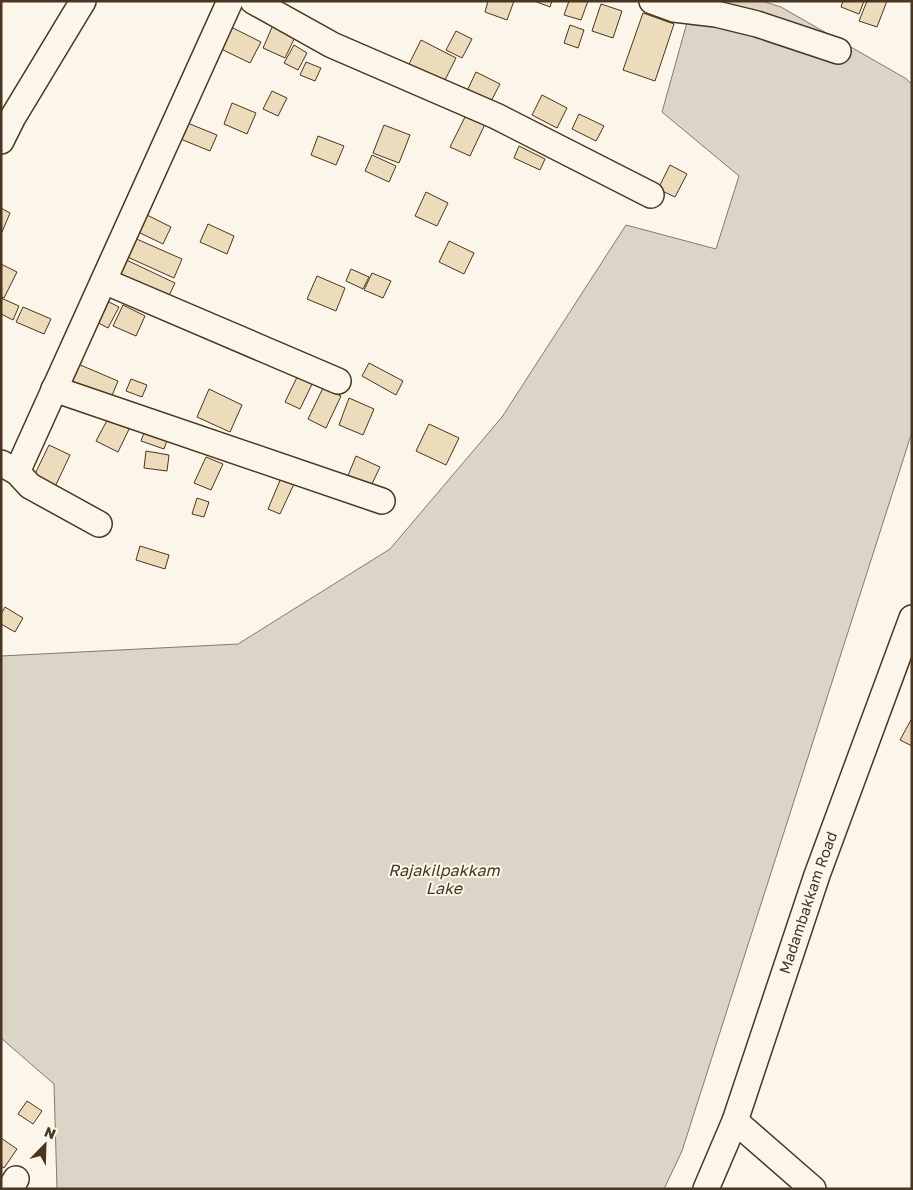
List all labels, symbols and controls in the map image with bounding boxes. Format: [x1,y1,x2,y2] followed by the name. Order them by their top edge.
[775,829,840,976] street label: Madambakkam Road
[388,860,501,898] water label: Rajakilpakkam Lake
[20,1120,70,1170] north arrow
[42,1123,58,1142] text: N

